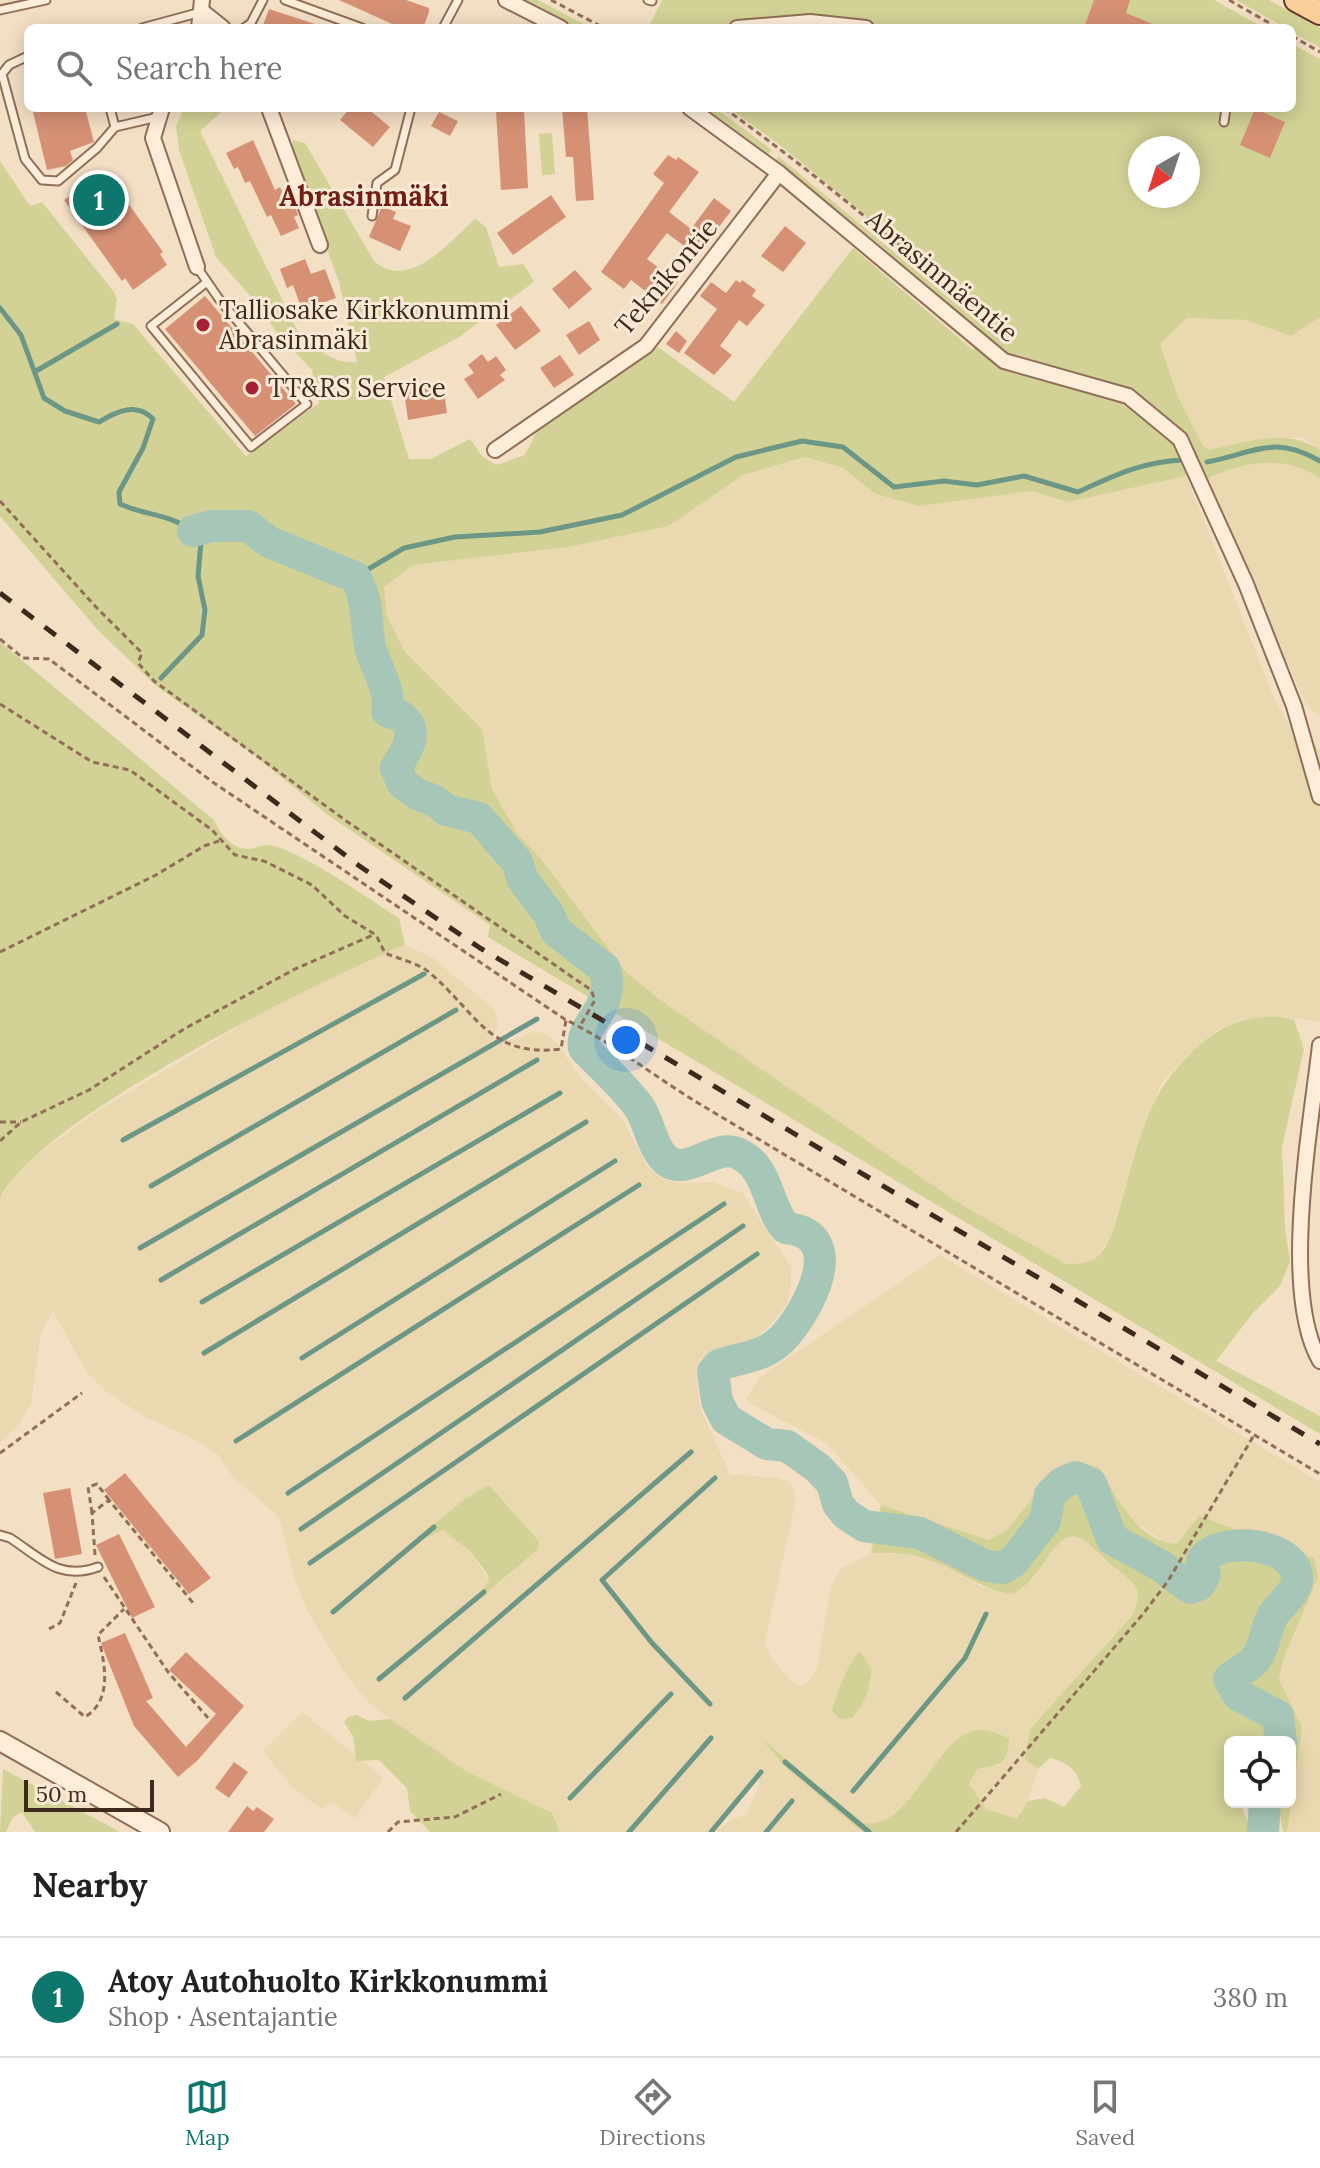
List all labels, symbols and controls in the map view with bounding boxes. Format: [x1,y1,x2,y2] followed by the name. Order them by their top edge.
[24,24,1296,112] search box
[52,46,96,90] icon: search
[116,49,283,87] text: Search here
[1128,136,1200,208] north arrow
[73,170,125,230] pin: 1
[279,178,449,214] district label: Abrasinmäki
[859,202,1025,349] street label: Abrasinmäentie
[607,211,724,342] street label: Teknikontie
[218,293,510,356] place label: Talliosake Kirkkonummi Abrasinmäki
[194,316,212,334] marker: Talliosake Kirkkonummi Abrasinmäki
[268,371,446,404] place label: TT&RS Service
[243,379,261,397] marker: TT&RS Service
[606,1020,646,1060] your location
[1224,1736,1296,1808] map controls
[1224,1736,1296,1808] button: locate
[24,1776,154,1812] scale bar
[36,1780,87,1808] text: 50 m
[32,1863,148,1906] text: Nearby
[108,1962,548,2000] text: Atoy Autohuolto Kirkkonummi
[53,1981,63,2014] text: 1
[1213,1981,1288,2014] text: 380 m
[108,2000,338,2033] text: Shop · Asentajantie
[185,2075,230,2151] tab: Map
[599,2075,706,2151] tab: Directions
[1076,2075,1135,2151] tab: Saved

